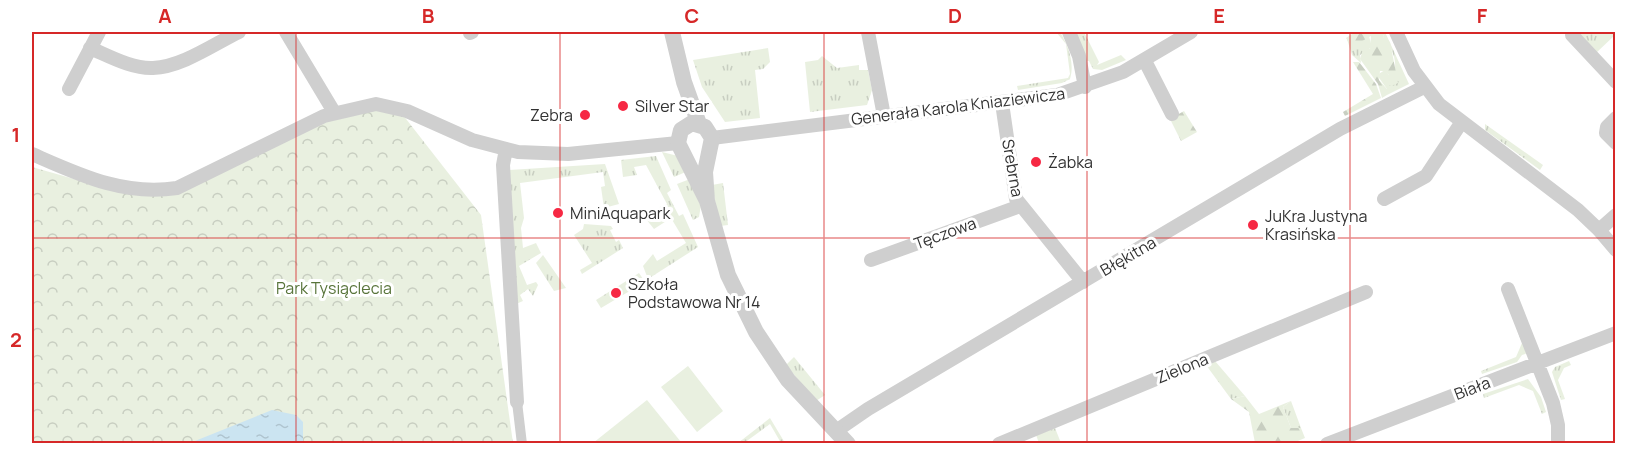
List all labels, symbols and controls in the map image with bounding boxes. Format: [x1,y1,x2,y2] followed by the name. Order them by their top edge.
[158,2,172,29] text: A
[422,2,435,29] text: B
[685,2,699,29] text: C
[948,2,962,29] text: D
[1213,2,1225,29] text: E
[1477,2,1488,29] text: F
[850,82,1066,130] street label: Generała Karola Kniaziewicza
[635,95,710,117] place label: Silver Star
[616,99,630,113] marker: Silver Star
[530,104,573,126] place label: Zebra
[578,108,592,122] marker: Zebra
[12,121,20,148] text: 1
[997,137,1029,199] street label: Srebrna
[1048,151,1093,173] place label: Żabka
[1029,155,1043,169] marker: Żabka
[570,202,672,224] place label: MiniAquapark
[1265,205,1367,245] place label: JuKra Justyna Krasińska
[551,206,565,220] marker: MiniAquapark
[911,212,979,254] street label: Tęczowa
[1246,218,1260,232] marker: JuKra Justyna Krasińska
[1096,231,1160,281] street label: Błękitna
[628,273,761,313] place label: Szkoła Podstawowa Nr 14
[276,277,392,299] park label: Park Tysiąclecia
[609,286,623,300] marker: Szkoła Podstawowa Nr 14
[10,326,22,353] text: 2
[1153,348,1211,388] street label: Zielona
[1451,371,1493,405] street label: Biała

